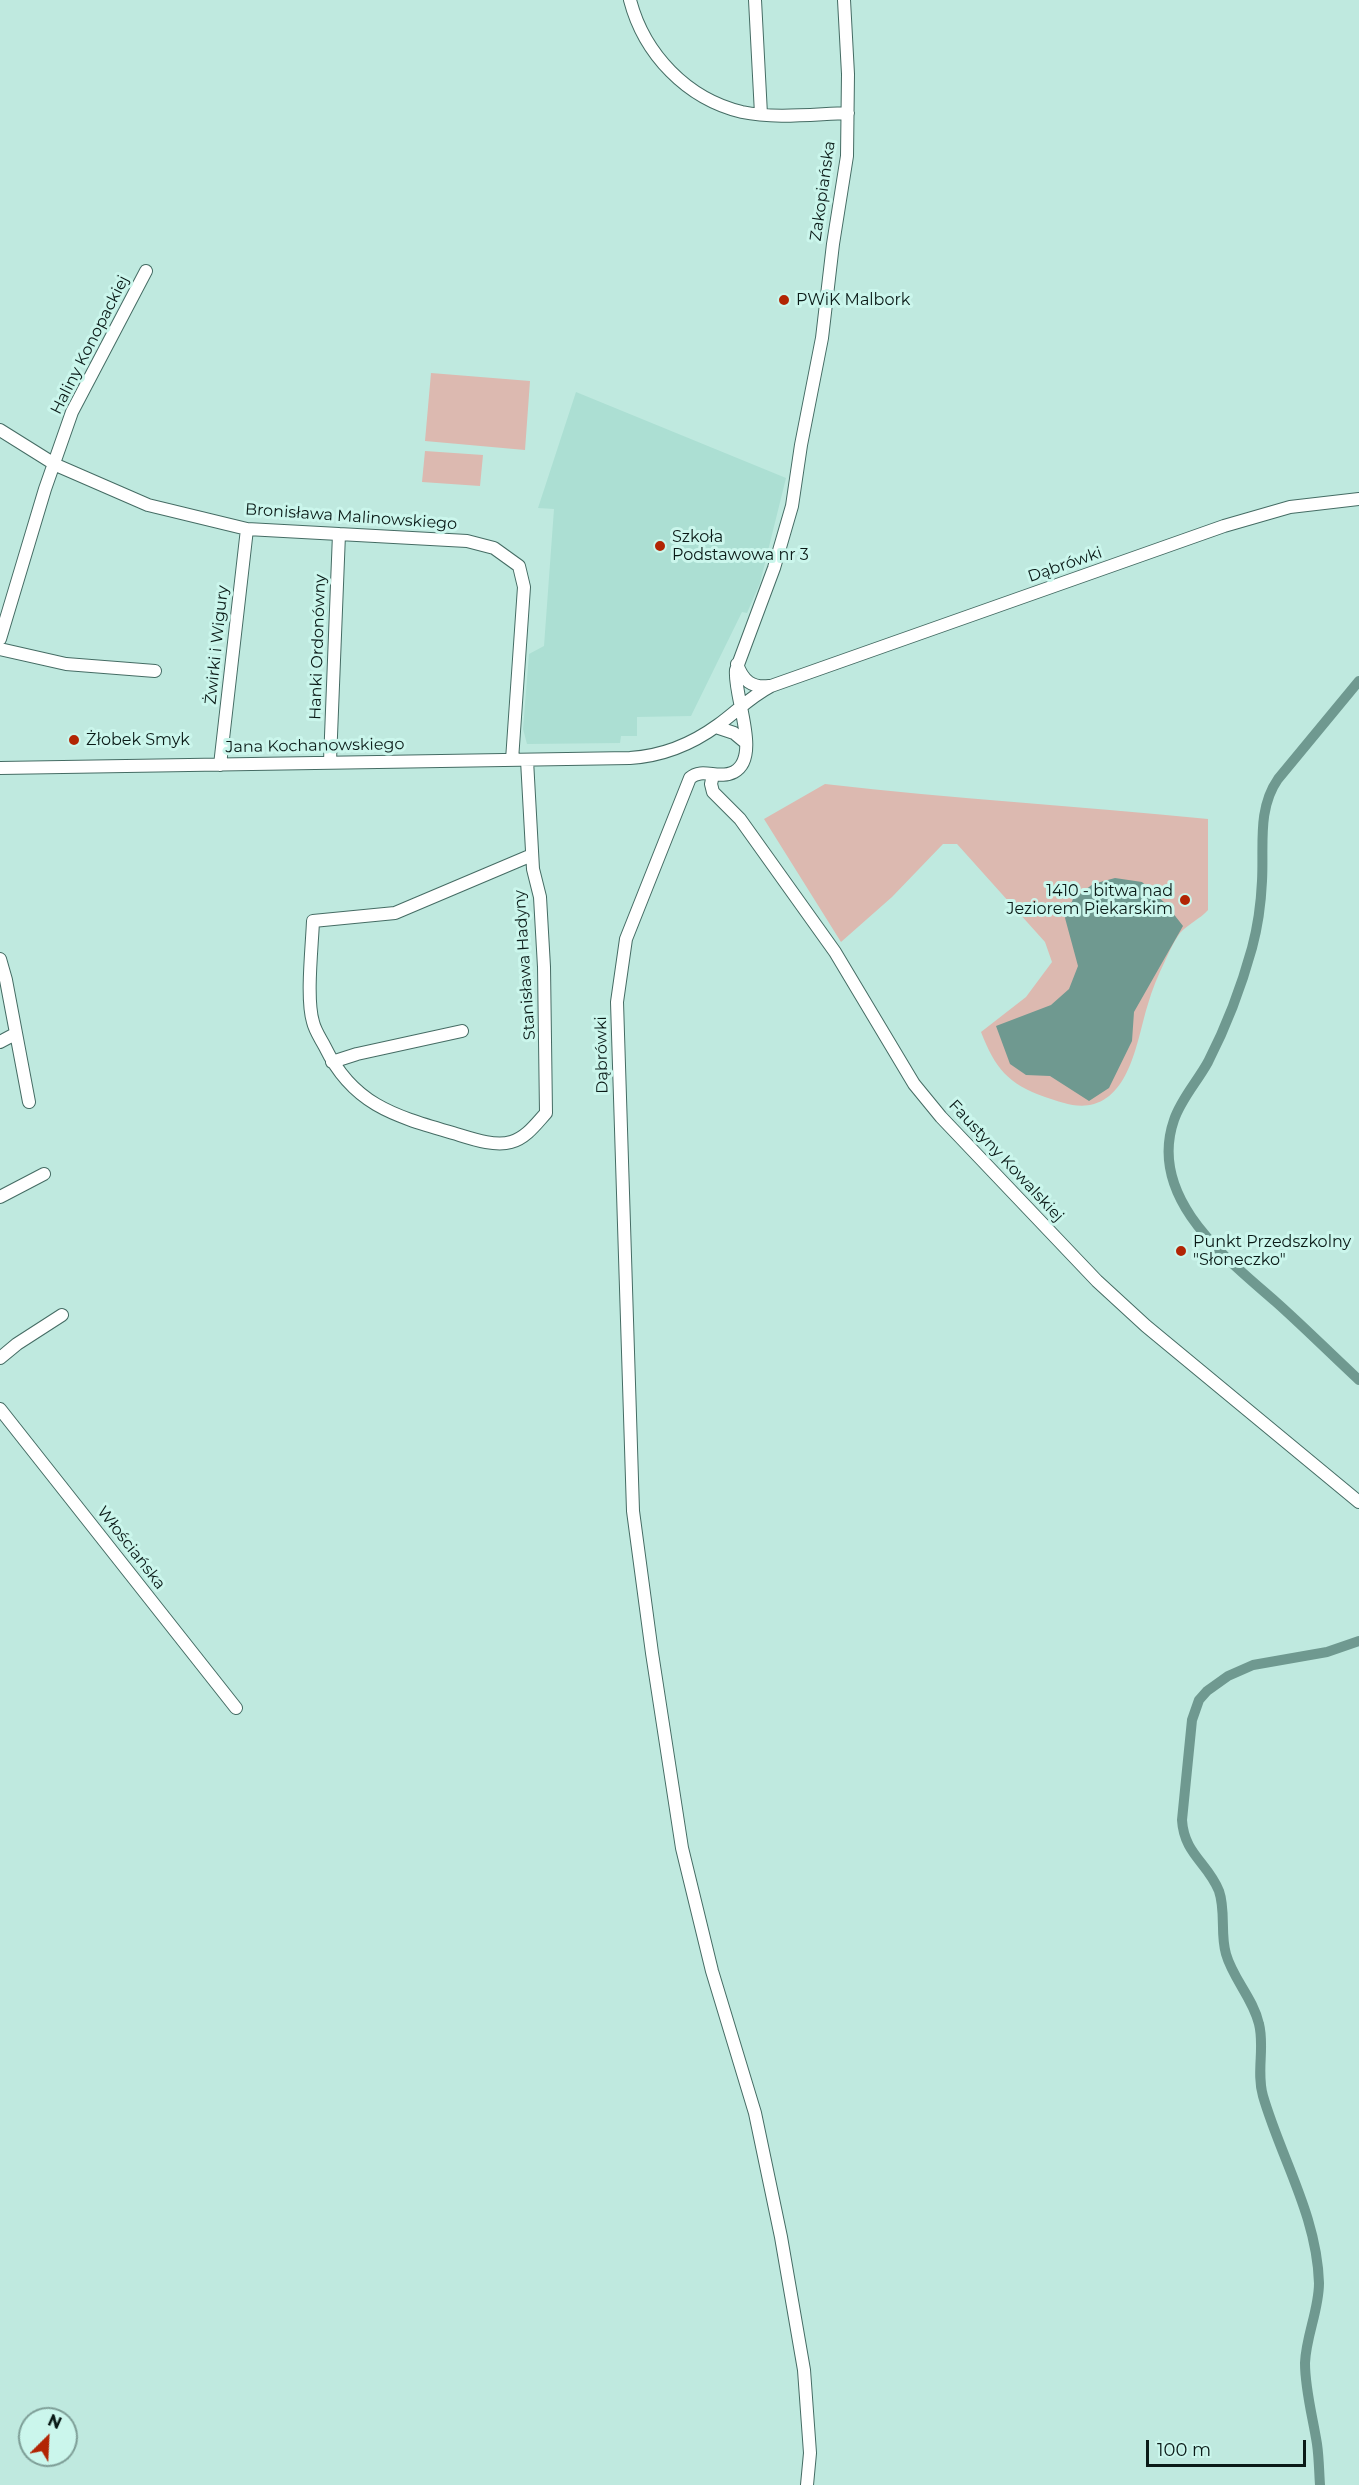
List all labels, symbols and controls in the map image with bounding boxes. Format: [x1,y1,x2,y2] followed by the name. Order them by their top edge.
[806,140,840,242] street label: Zakopiańska
[47,272,133,418] street label: Haliny Konopackiej
[796,290,910,310] place label: PWiK Malbork
[777,293,791,307] marker: PWiK Malbork
[244,500,458,534] street label: Bronisława Malinowskiego
[672,527,809,565] place label: Szkoła Podstawowa nr 3
[653,539,667,553] marker: Szkoła Podstawowa nr 3
[1025,543,1105,587] street label: Dąbrówki
[306,574,330,720] street label: Hanki Ordonówny
[201,584,233,706] street label: Żwirki i Wigury
[86,730,190,750] place label: Żłobek Smyk
[67,733,81,747] marker: Żłobek Smyk
[225,735,405,757] street label: Jana Kochanowskiego
[1007,881,1173,919] place label: 1410 - bitwa nad Jeziorem Piekarskim
[510,889,540,1041] street label: Stanisława Hadyny
[1178,893,1192,907] marker: 1410 - bitwa nad Jeziorem Piekarskim
[592,1016,612,1094] street label: Dąbrówki
[945,1096,1067,1226] street label: Faustyny Kowalskiej
[1193,1232,1351,1270] place label: Punkt Przedszkolny "Słoneczko"
[1174,1244,1188,1258] marker: Punkt Przedszkolny "Słoneczko"
[93,1503,169,1593] street label: Włościańska
[18,2407,78,2467] north arrow
[45,2411,64,2433] text: N
[1149,2428,1310,2466] scale bar
[1157,2439,1211,2461] text: 100 m

